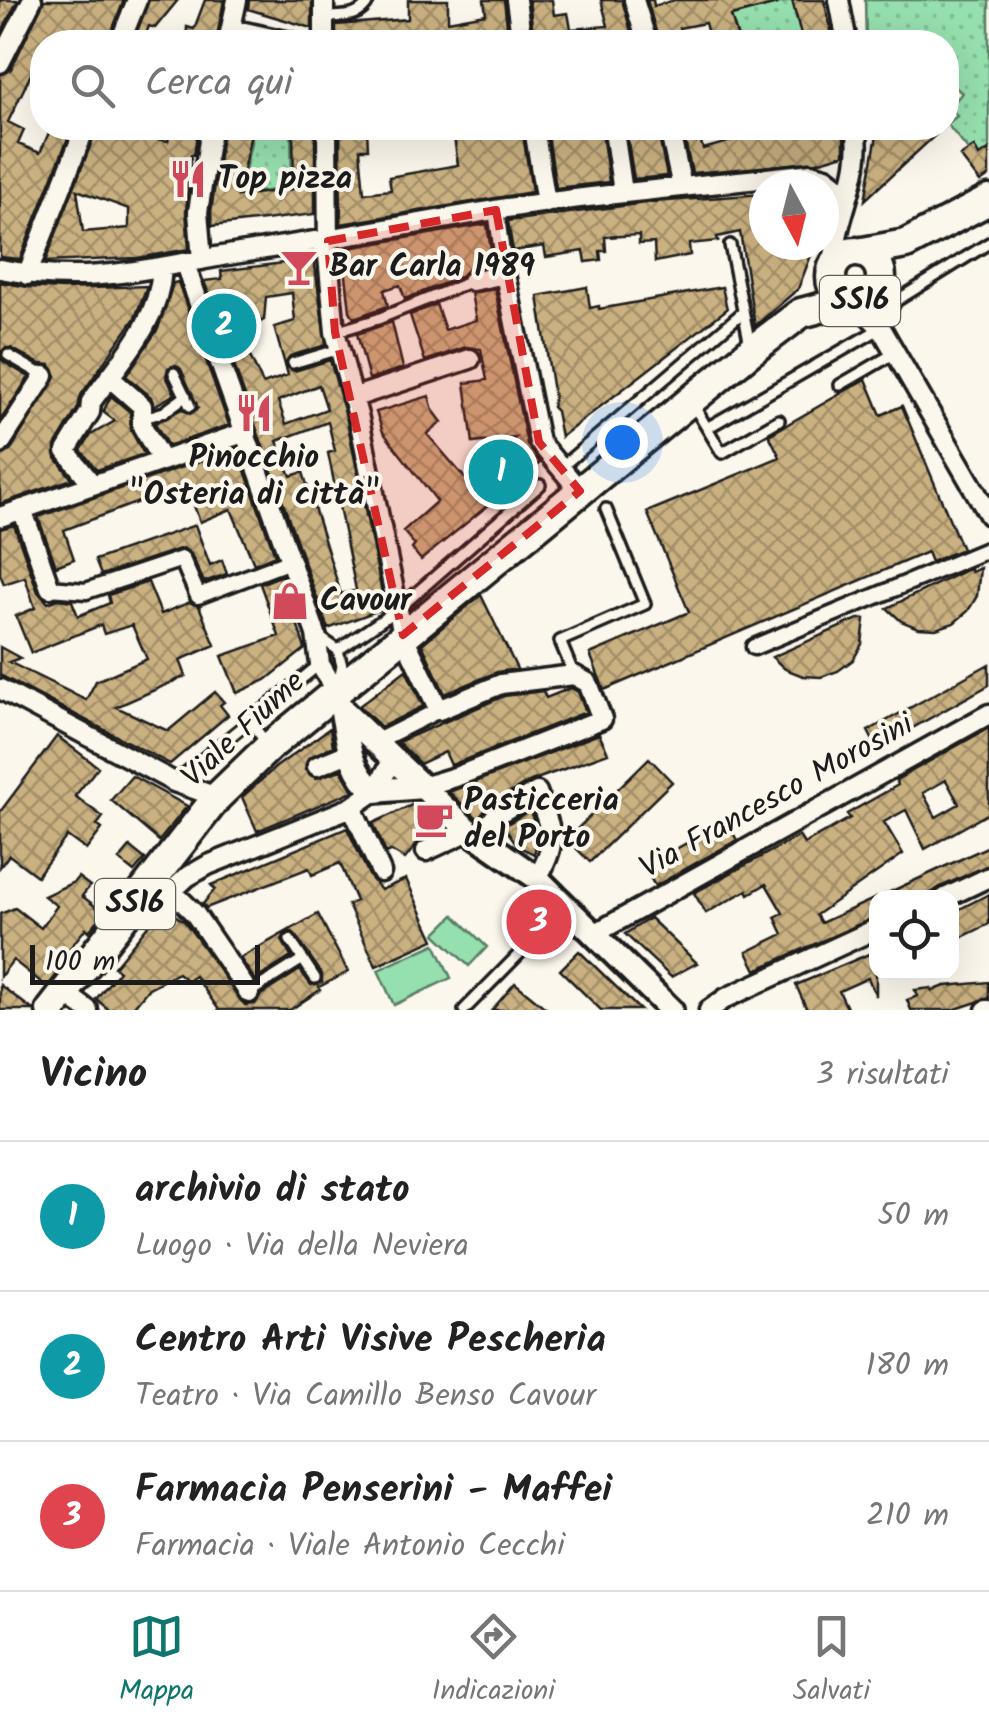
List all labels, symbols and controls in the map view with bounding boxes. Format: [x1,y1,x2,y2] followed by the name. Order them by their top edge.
[30,30,959,140] search box
[145,55,293,115] text: Cerca qui
[65,58,120,113] icon: search
[218,154,352,205] place label: Top pizza
[167,158,209,200] restaurant icon: Top pizza
[749,170,839,260] north arrow
[329,242,535,293] place label: Bar Carla 1989
[278,246,320,288] bar icon: Bar Carla 1989
[820,276,900,326] road number: SS16
[192,288,256,364] pin: 2
[233,392,275,434] restaurant icon: Pinocchio "Osteria di città"
[597,417,648,468] your location
[128,433,380,521] place label: Pinocchio "Osteria di città"
[468,434,534,510] pin: 1
[320,576,413,627] place label: Cavour
[269,580,311,622] shop icon: Cavour
[170,659,318,801] street label: Viale Fiume
[631,700,925,894] street label: Via Francesco Morosini
[464,776,619,864] place label: Pasticceria del Porto
[413,798,455,840] cafe icon: Pasticceria del Porto
[95,879,175,929] road number: SS16
[506,884,572,960] pin: 3
[869,890,959,980] map controls
[869,890,959,980] button: locate
[30,940,260,984] scale bar
[45,940,115,985] text: 100 m
[40,1042,147,1109] text: Vicino
[815,1050,949,1101] text: 3 risultati
[135,1161,410,1221] text: archivio di stato
[68,1191,77,1242] text: 1
[878,1191,949,1242] text: 50 m
[135,1221,469,1272] text: Luogo · Via della Neviera
[135,1311,606,1371] text: Centro Arti Visive Pescheria
[63,1341,82,1392] text: 2
[865,1341,949,1392] text: 180 m
[135,1371,596,1422] text: Teatro · Via Camillo Benso Cavour
[135,1461,612,1521] text: Farmacia Penserini - Maffei
[64,1491,81,1542] text: 3
[866,1491,949,1542] text: 210 m
[135,1521,565,1572] text: Farmacia · Viale Antonio Cecchi
[119,1609,194,1714] tab: Mappa
[432,1609,555,1714] tab: Indicazioni
[793,1609,870,1714] tab: Salvati

